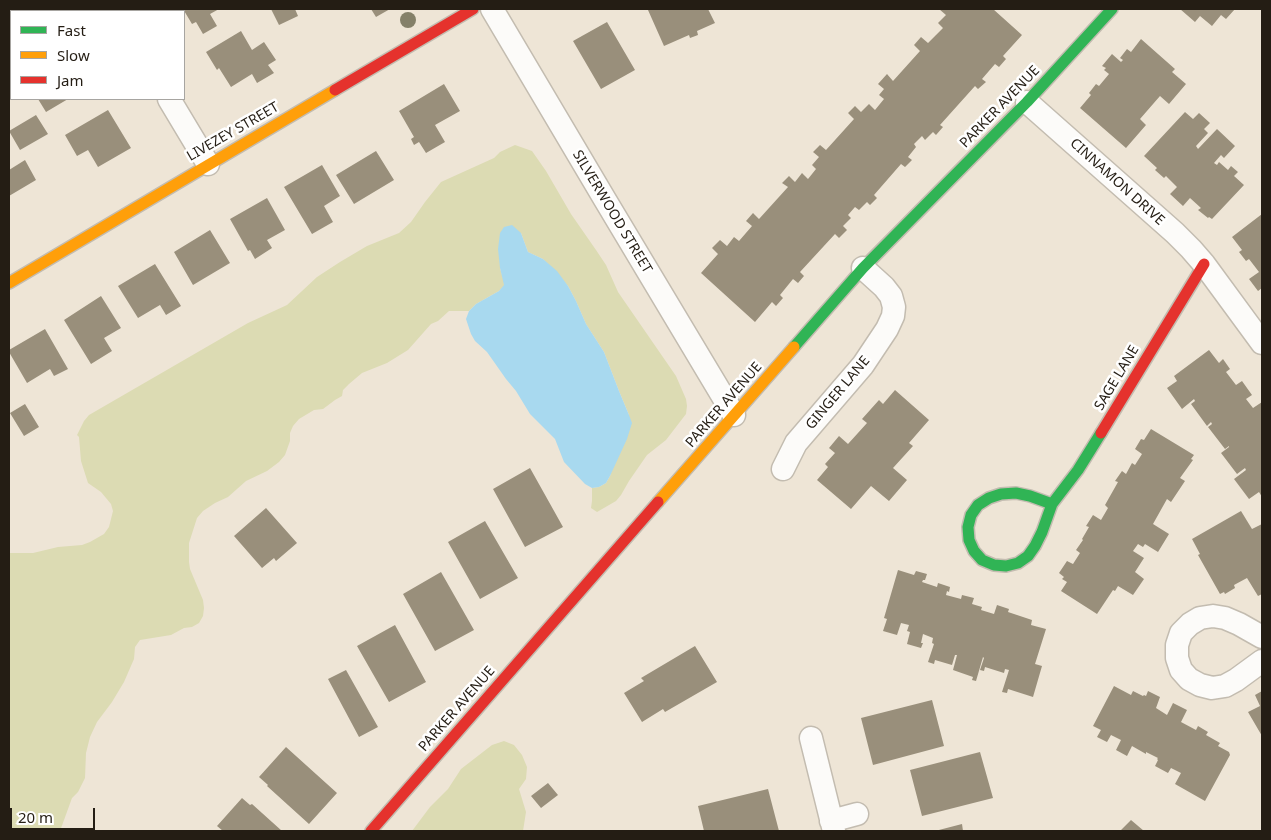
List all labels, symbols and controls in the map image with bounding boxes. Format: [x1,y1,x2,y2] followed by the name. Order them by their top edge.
[10,10,185,100] legend
[57,20,86,40] text: Fast
[57,45,90,65] text: Slow
[957,63,1043,151] street label: PARKER AVENUE
[57,70,84,90] text: Jam
[184,99,282,165] street label: LIVEZEY STREET
[1066,135,1168,229] street label: CINNAMON DRIVE
[569,147,655,277] street label: SILVERWOOD STREET
[1091,343,1143,413] street label: SAGE LANE
[802,353,874,433] street label: GINGER LANE
[682,359,766,451] street label: PARKER AVENUE
[415,663,499,755] street label: PARKER AVENUE
[12,798,98,830] scale bar
[18,807,53,827] text: 20 m

